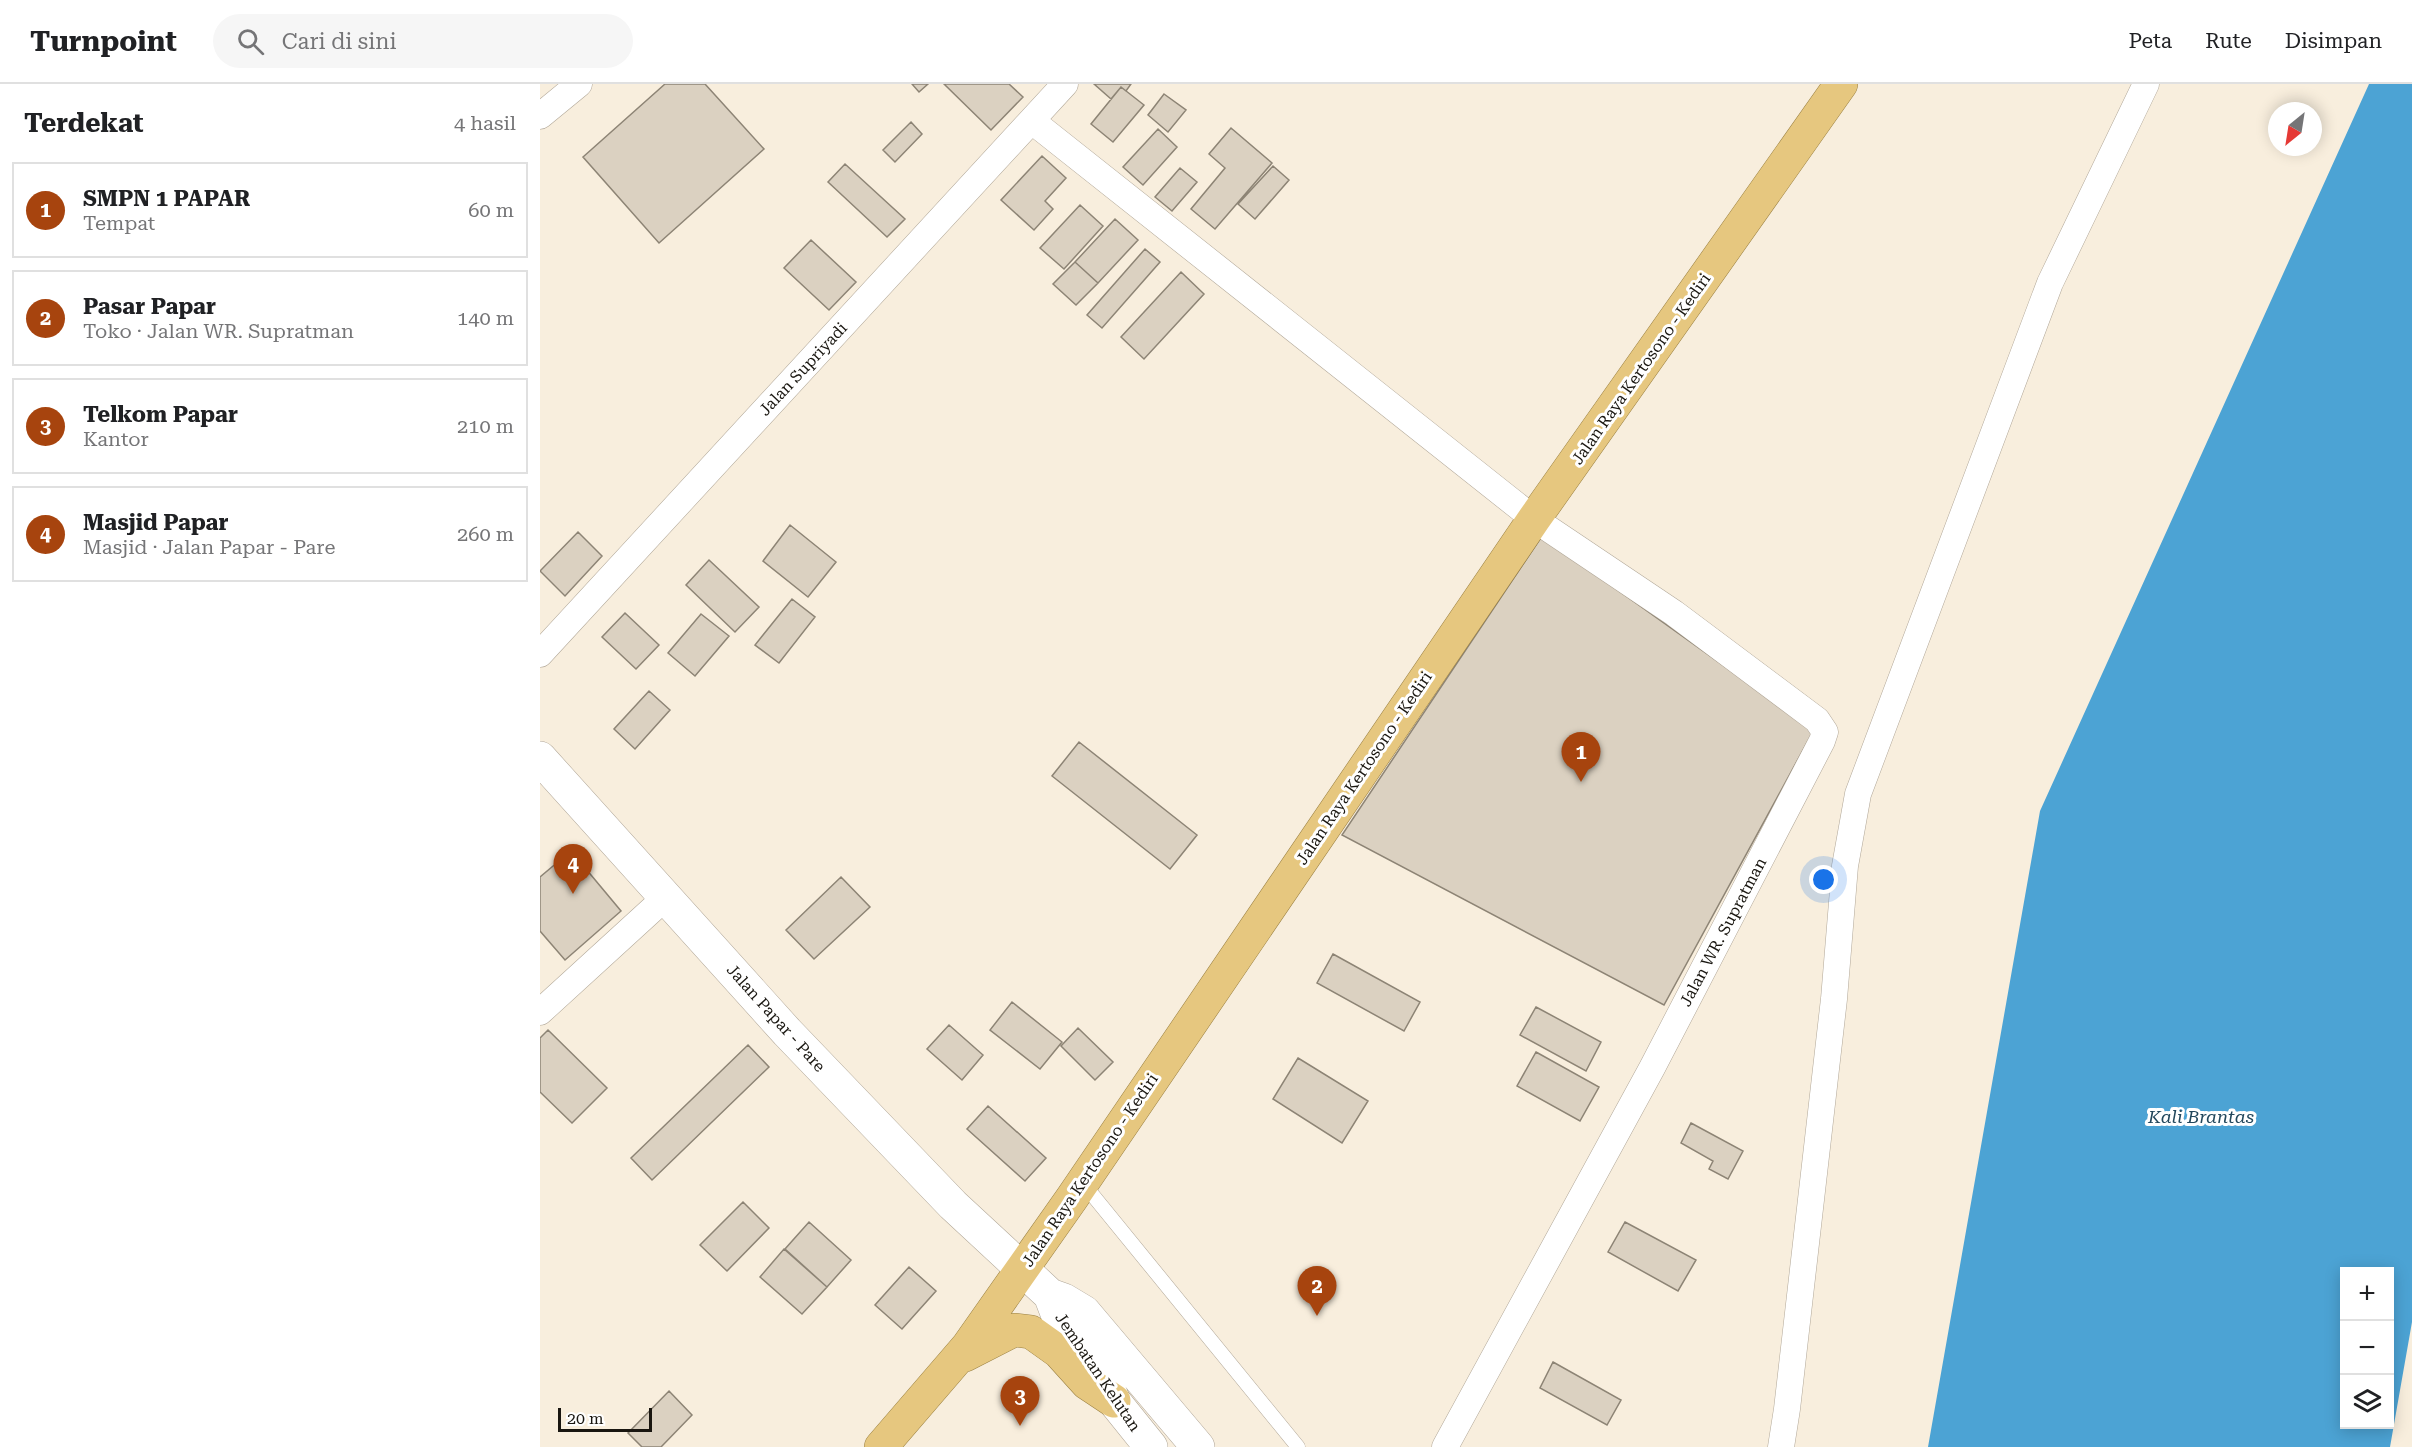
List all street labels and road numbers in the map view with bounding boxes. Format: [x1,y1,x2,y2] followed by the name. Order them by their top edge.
[1568,270,1714,468] street label: Jalan Raya Kertosono - Kediri
[755,318,851,420] street label: Jalan Supriyadi
[1292,668,1436,868] street label: Jalan Raya Kertosono - Kediri
[1676,854,1770,1010] street label: Jalan WR. Supratman
[723,960,829,1076] street label: Jalan Papar - Pare
[1018,1070,1162,1270] street label: Jalan Raya Kertosono - Kediri
[1051,1309,1145,1435] street label: Jembatan Kelutan

